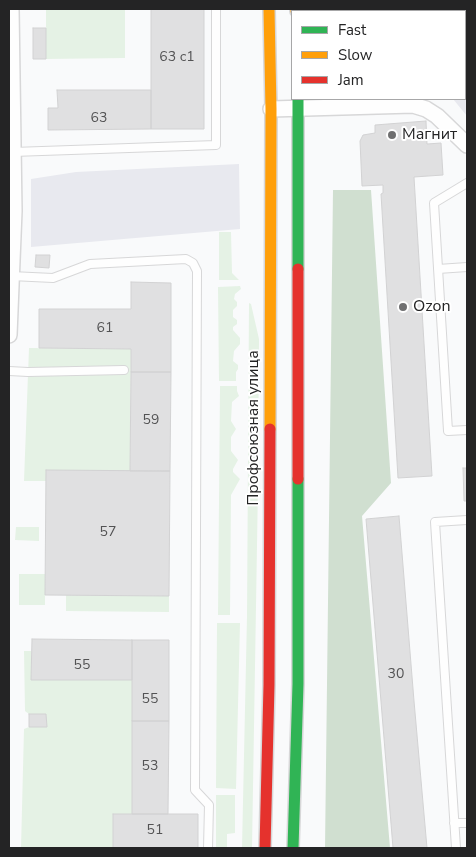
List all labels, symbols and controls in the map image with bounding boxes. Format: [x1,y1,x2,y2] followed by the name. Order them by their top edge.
[291,10,466,100] legend
[338,20,366,40] text: Fast
[338,45,372,65] text: Slow
[159,50,195,66] house number: 63 с1
[338,70,364,90] text: Jam
[91,111,107,127] house number: 63
[402,125,457,145] place label: Магнит
[386,129,398,141] marker: Магнит
[413,297,451,317] place label: Ozon
[397,301,409,313] marker: Ozon
[97,321,113,337] house number: 61
[244,350,264,506] street label: Профсоюзная улица
[143,413,159,429] house number: 59
[100,525,116,541] house number: 57
[74,658,90,674] house number: 55
[388,667,404,683] house number: 30
[142,692,158,708] house number: 55
[142,759,158,775] house number: 53
[147,823,163,839] house number: 51

